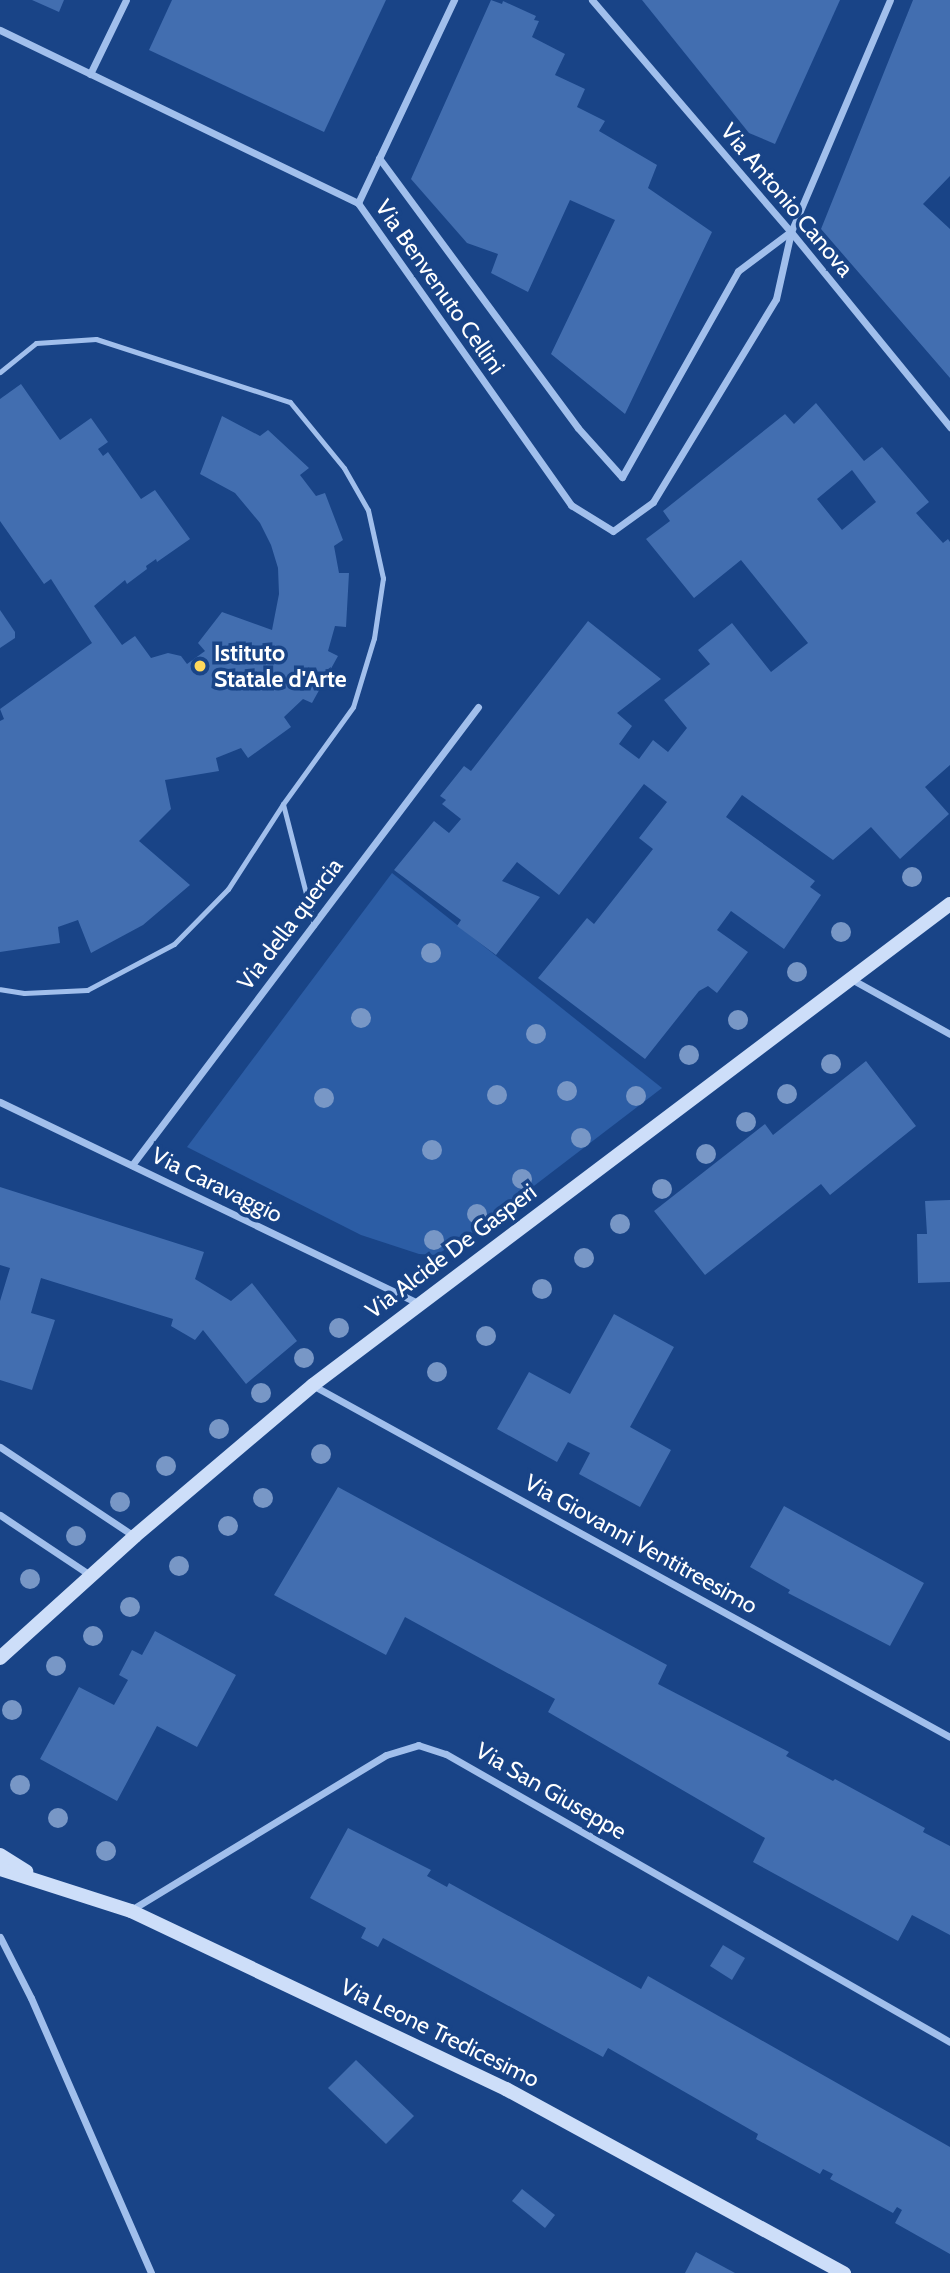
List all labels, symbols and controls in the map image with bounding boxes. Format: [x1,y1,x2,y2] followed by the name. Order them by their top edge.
[715,118,859,282] street label: Via Antonio Canova
[369,194,511,380] street label: Via Benvenuto Cellini
[214,639,347,693] place label: Istituto Statale d'Arte
[192,658,208,674] marker: Istituto Statale d'Arte
[232,853,348,995] street label: Via della quercia
[147,1141,287,1229] street label: Via Caravaggio
[360,1178,542,1324] street label: Via Alcide De Gasperi
[520,1468,762,1620] street label: Via Giovanni Ventitreesimo
[471,1737,631,1845] street label: Via San Giuseppe
[336,1973,544,2093] street label: Via Leone Tredicesimo

